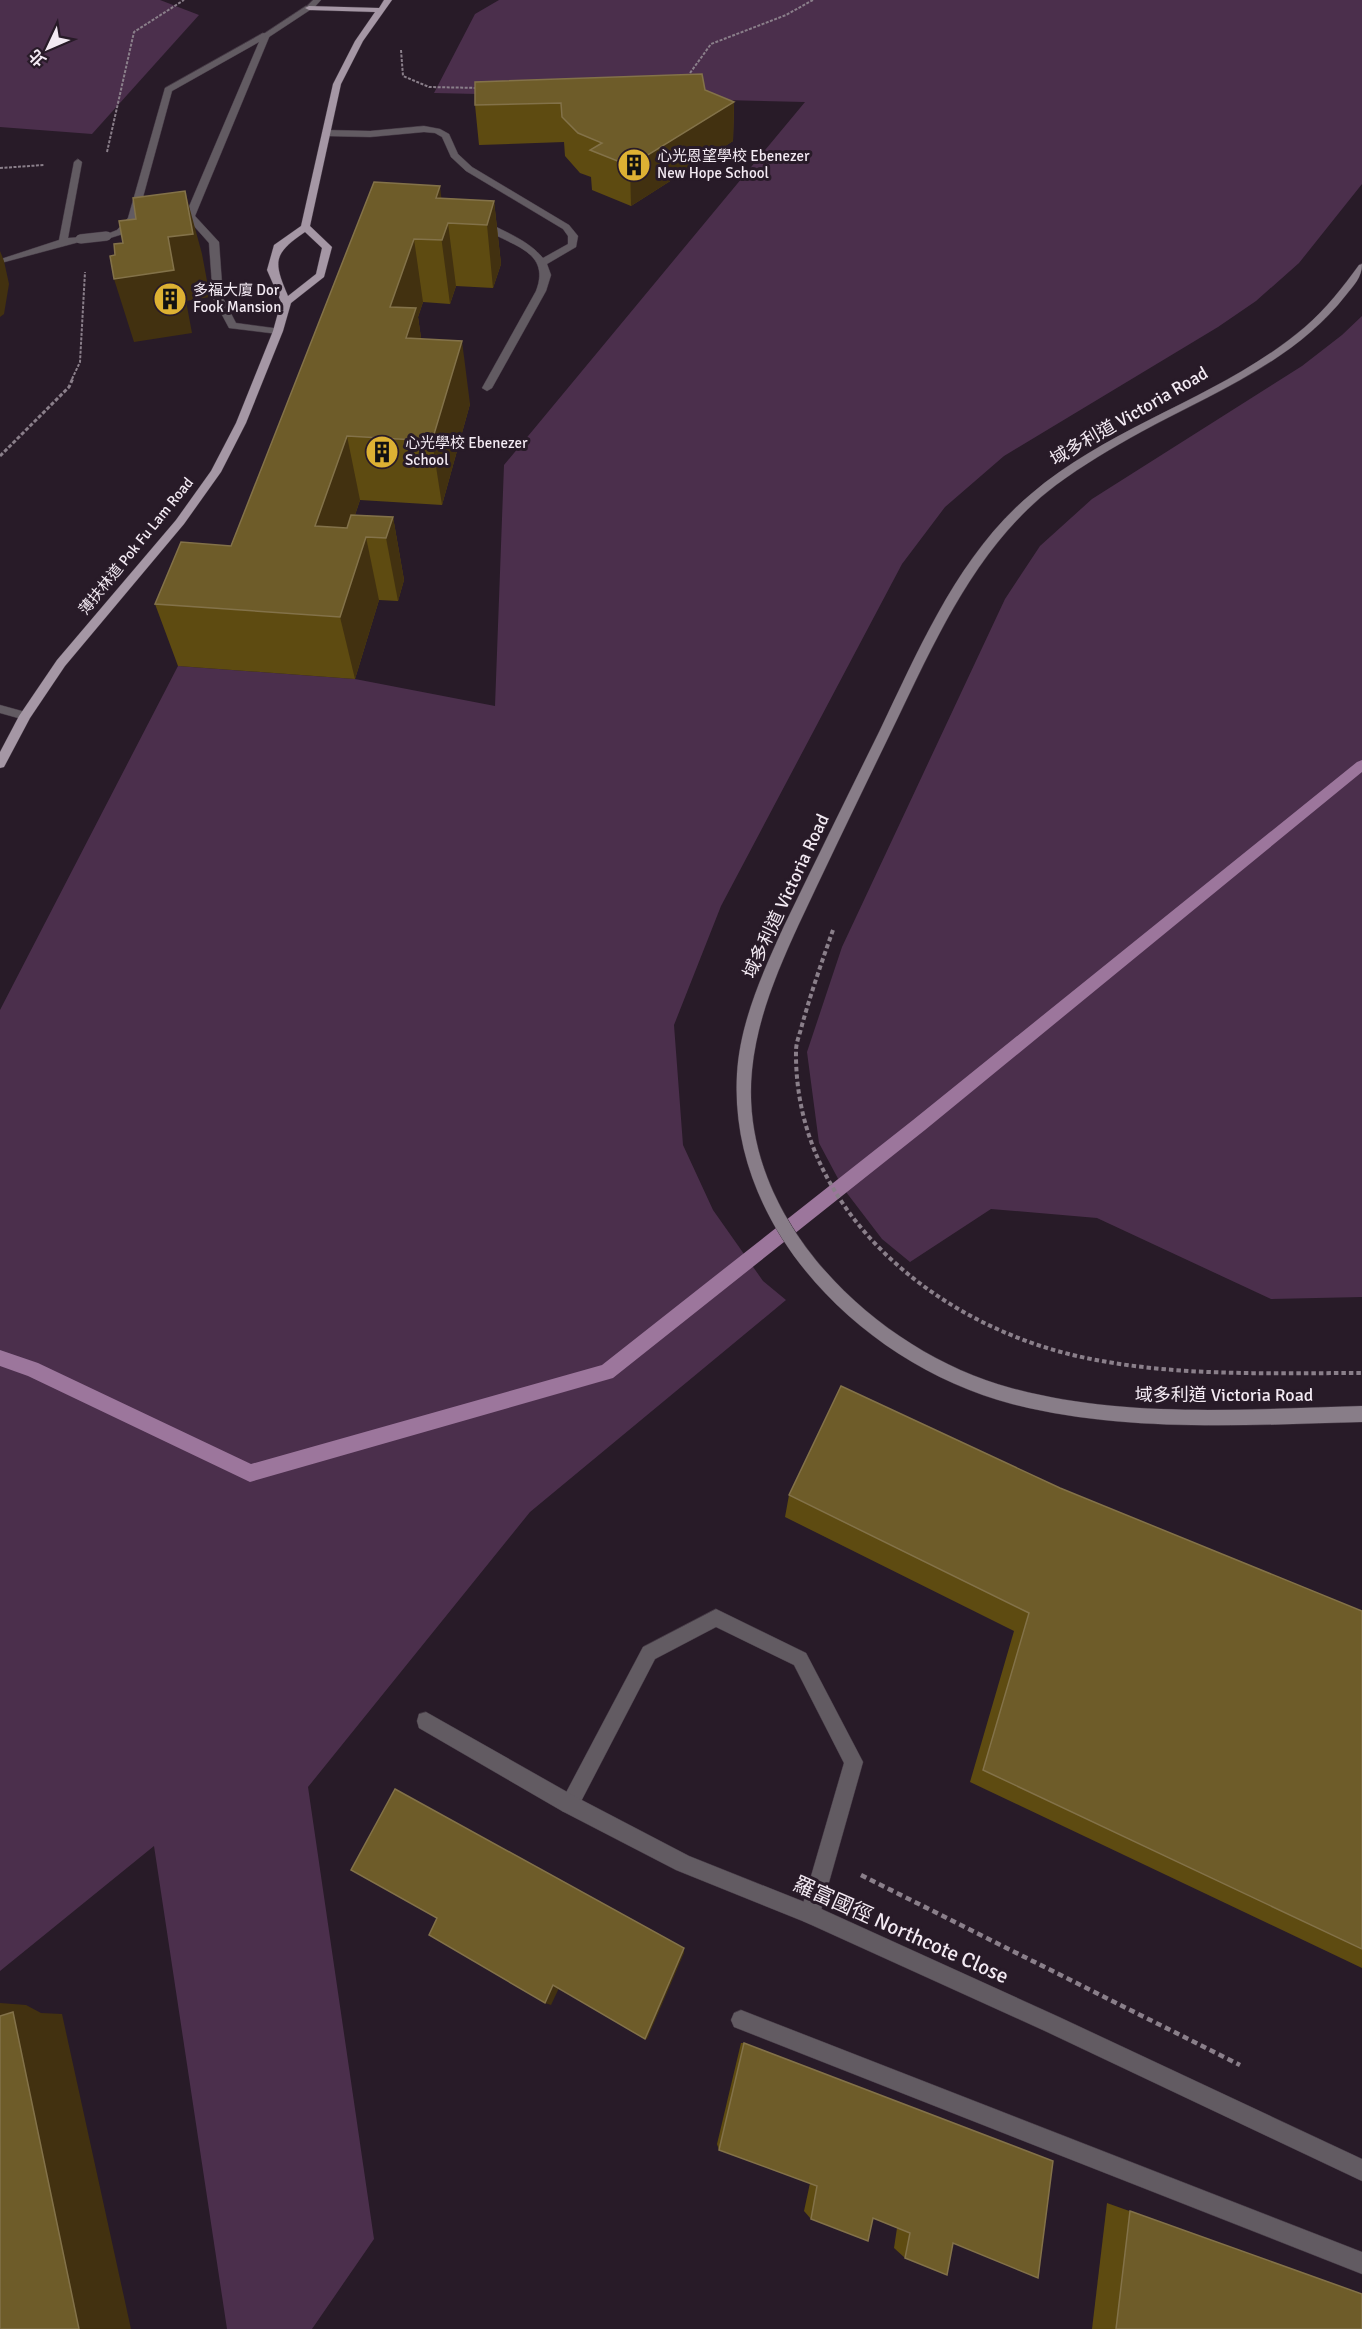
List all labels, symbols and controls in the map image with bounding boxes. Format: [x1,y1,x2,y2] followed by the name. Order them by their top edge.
[18,18,78,78] north arrow
[25,45,51,70] text: 北
[616,147,652,183] building icon: 心光恩望學校 Ebenezer New Hope School
[657,147,810,182] place label: 心光恩望學校 Ebenezer New Hope School
[152,281,188,317] building icon: 多福大廈 Dor Fook Mansion
[193,281,281,316] place label: 多福大廈 Dor Fook Mansion
[1046,362,1212,470] street label: 域多利道 Victoria Road
[364,434,400,470] building icon: 心光學校 Ebenezer School
[405,434,528,469] place label: 心光學校 Ebenezer School
[75,474,197,618] street label: 薄扶林道 Pok Fu Lam Road
[738,810,834,982] street label: 域多利道 Victoria Road
[1135,1384,1313,1406] street label: 域多利道 Victoria Road
[789,1871,1013,1989] street label: 羅富國徑 Northcote Close

